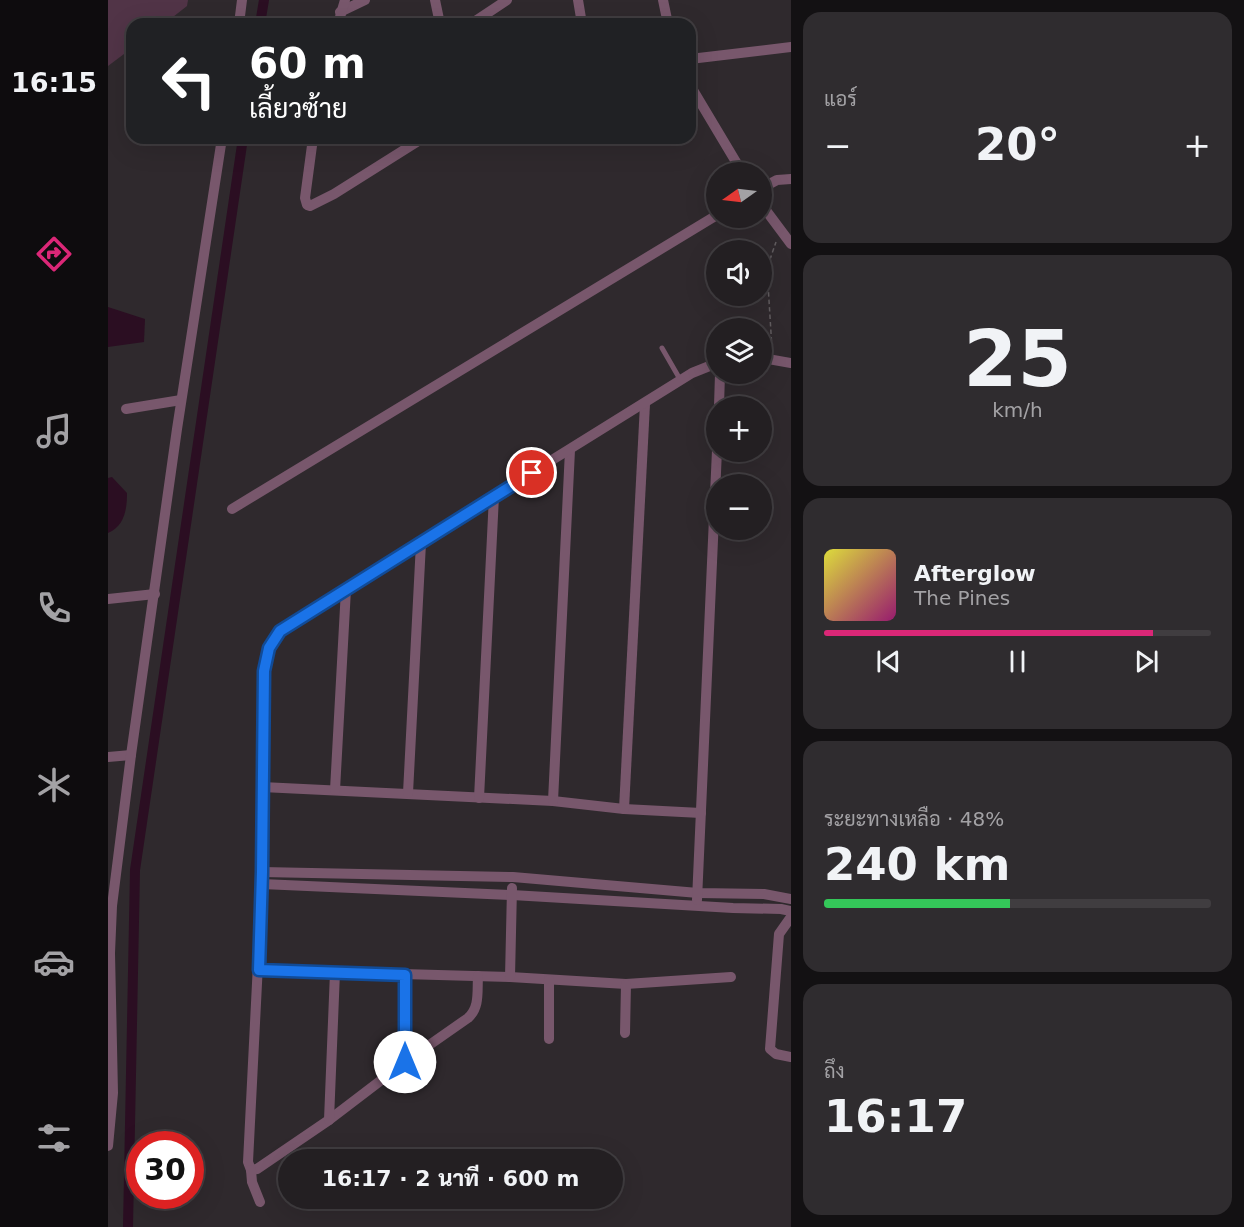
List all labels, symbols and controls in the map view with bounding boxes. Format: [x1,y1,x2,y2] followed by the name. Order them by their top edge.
[249,39,366,88] text: 60 m
[150,42,228,120] icon: left
[11,67,97,98] text: 16:15
[824,87,857,111] text: แอร์
[249,93,347,124] text: เลี้ยวซ้าย
[975,118,1060,171] text: 20°
[824,126,852,165] text: −
[1183,126,1211,165] text: +
[706,162,772,228] north arrow
[706,162,772,540] map controls
[33,233,75,275] icon: directions
[706,240,772,306] button: sound
[963,314,1072,404] text: 25
[706,318,772,384] button: layers
[706,396,772,462] button: +
[992,398,1043,422] text: km/h
[33,410,75,452] icon: music
[506,447,557,498] pin
[515,456,548,489] icon: arrive
[706,474,772,540] button: −
[914,561,1036,586] text: Afterglow
[914,586,1010,610] text: The Pines
[33,587,75,629] icon: phone
[872,645,905,678] icon: previous
[1001,645,1034,678] icon: pause
[1130,645,1163,678] icon: next
[33,764,75,806] icon: climate
[824,807,1004,831] text: ระยะทางเหลือ · 48%
[824,838,1010,891] text: 240 km
[33,941,75,983] icon: car
[373,1030,437,1094] position arrow
[824,1059,845,1083] text: ถึง
[824,1090,967,1143] text: 16:17
[33,1117,75,1159] icon: filters
[126,1131,204,1209] speed limit sign: 30
[322,1166,579,1191] text: 16:17 · 2 นาที · 600 m

